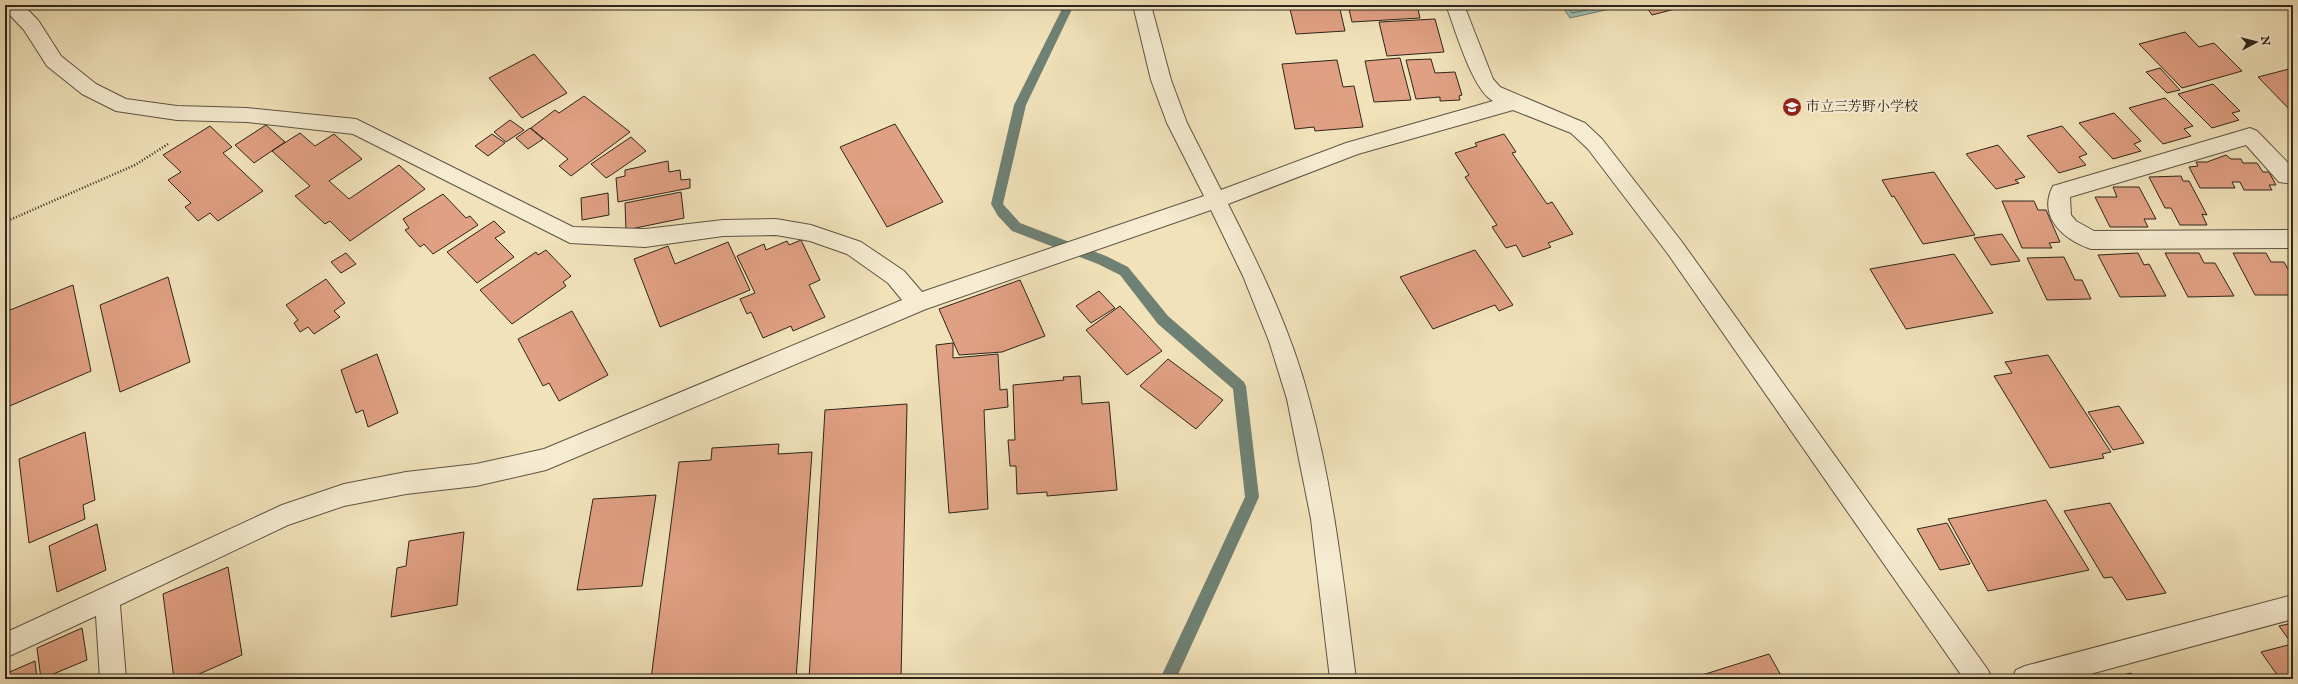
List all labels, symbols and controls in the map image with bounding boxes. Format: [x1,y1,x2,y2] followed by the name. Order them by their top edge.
[2236,22,2276,62] north arrow
[2257,34,2273,47] text: N
[1781,96,1803,118] school or university icon: 市立三芳野小学校
[1806,98,1918,116] place label: 市立三芳野小学校

